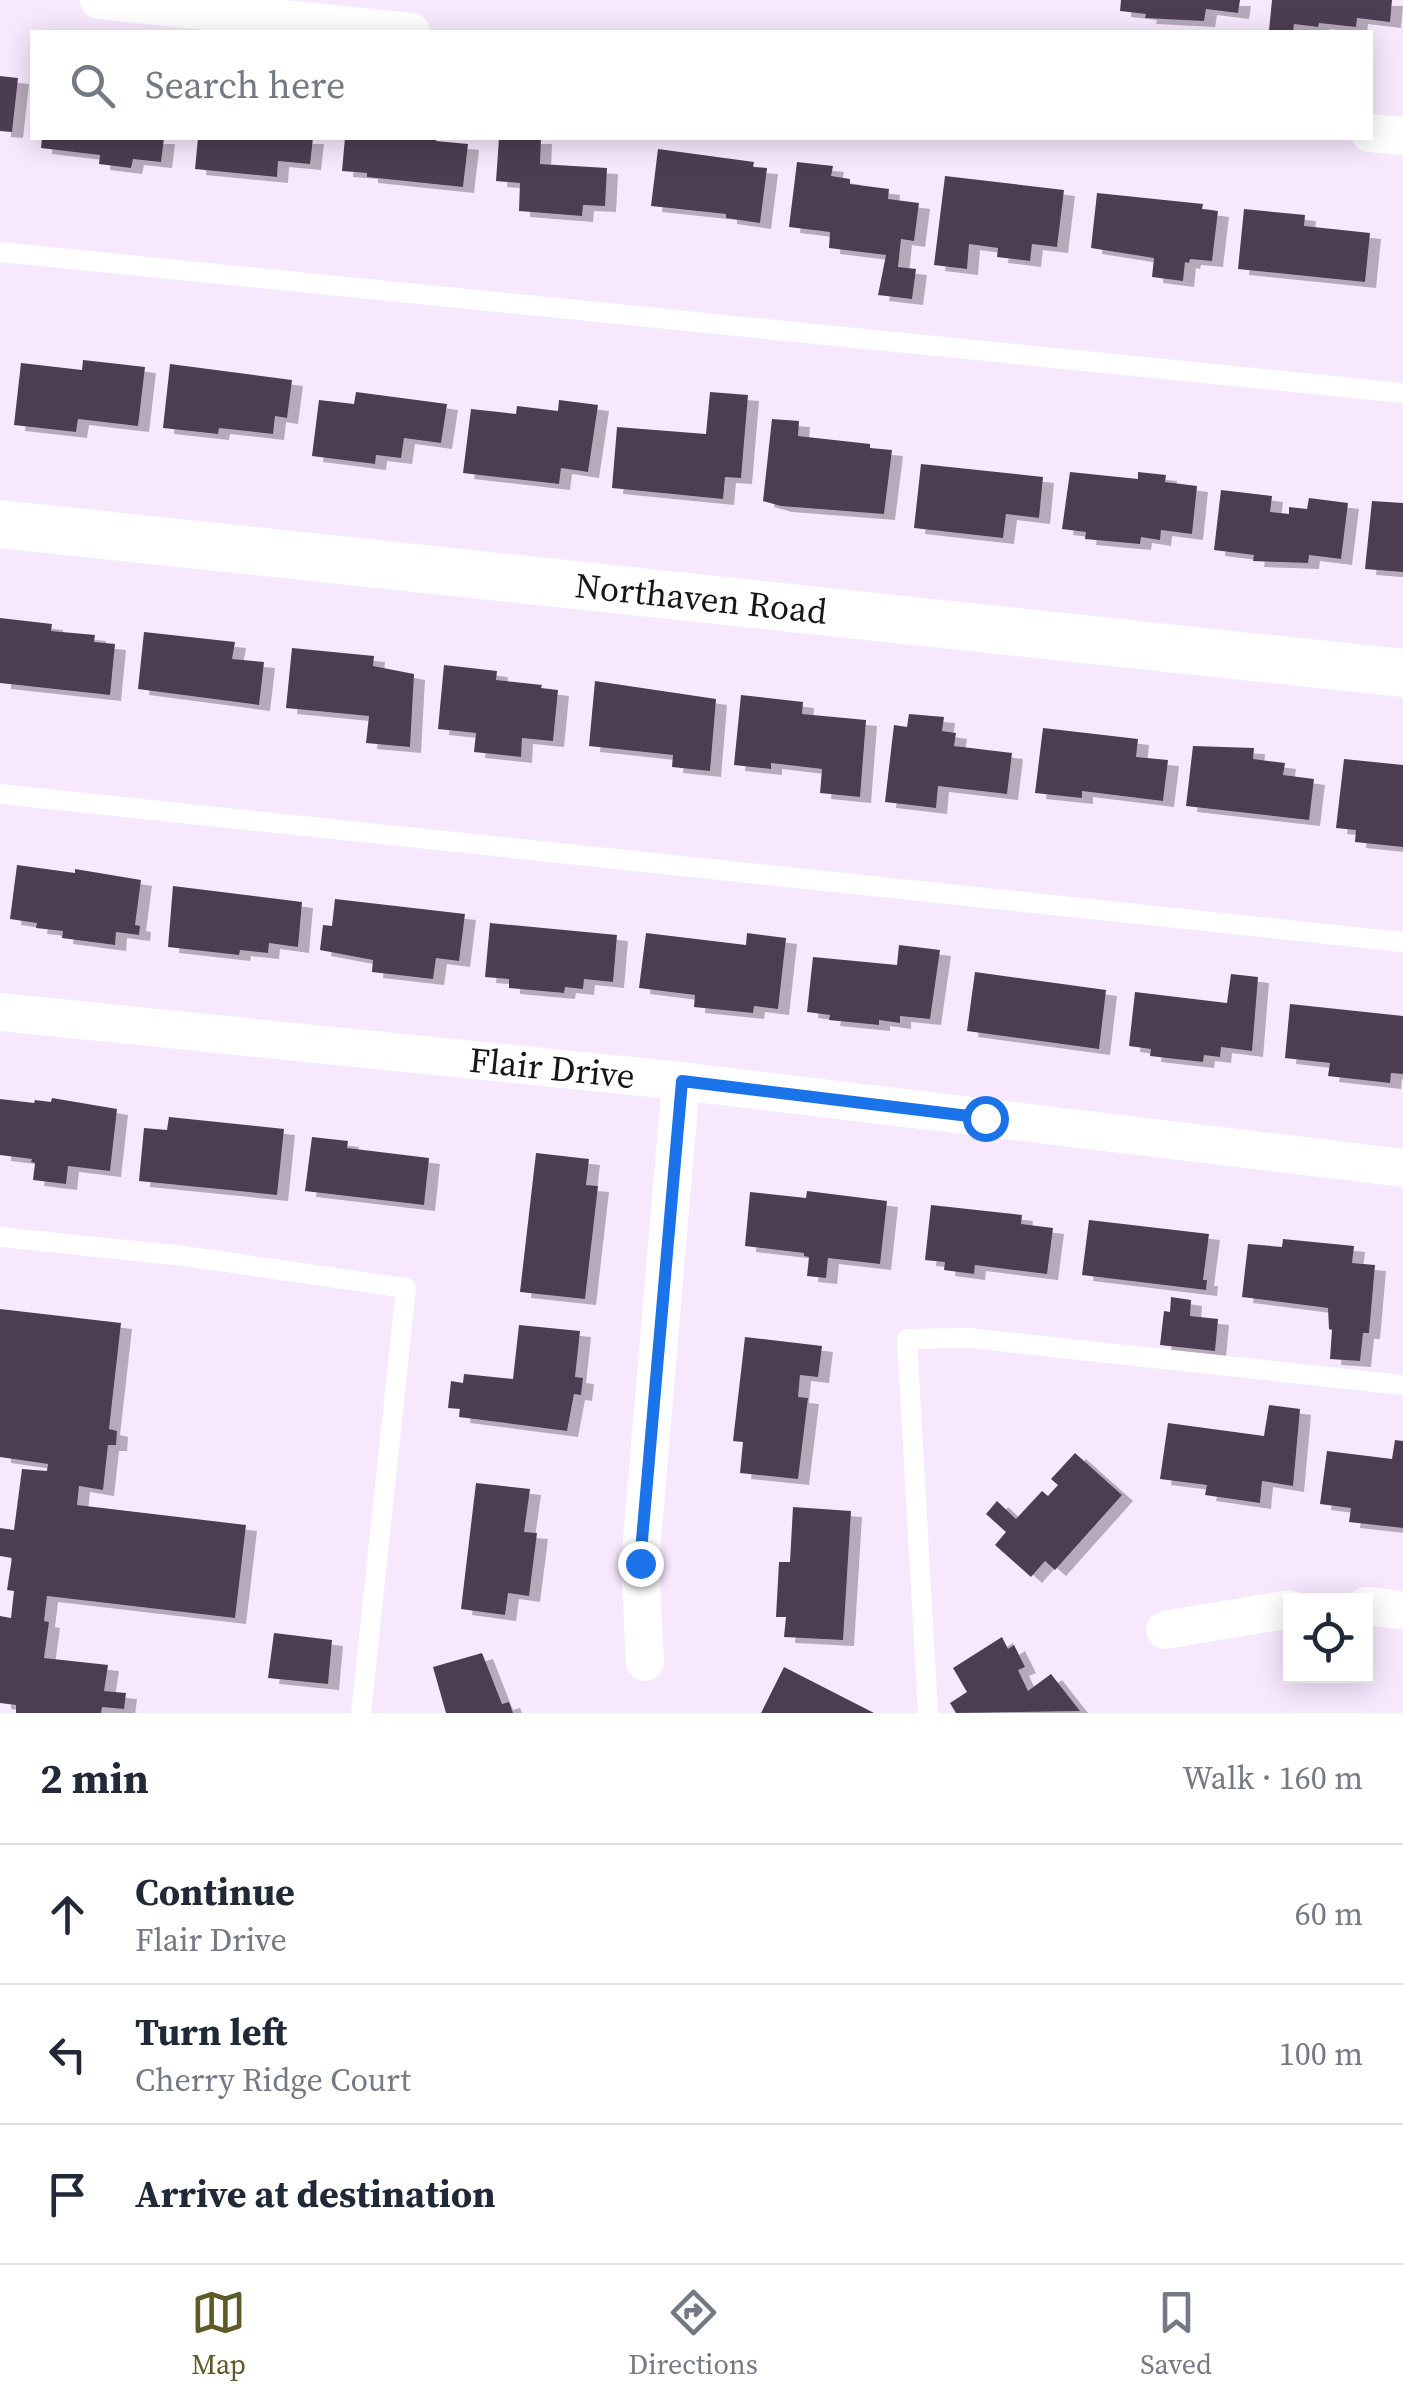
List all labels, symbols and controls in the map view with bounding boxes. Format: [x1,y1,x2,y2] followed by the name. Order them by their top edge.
[30,30,1373,140] search box
[65,58,120,113] icon: search
[145,59,345,111] text: Search here
[573,561,830,636] street label: Northaven Road
[467,1036,637,1100] street label: Flair Drive
[963,1096,1009,1142] route start
[618,1541,664,1587] route end
[1283,1593,1373,1683] map controls
[1283,1593,1373,1683] button: locate
[40,1749,149,1807] text: 2 min
[1182,1756,1363,1800] text: Walk · 160 m
[135,1866,295,1918] text: Continue
[40,1887,95,1942] icon: ahead
[1295,1892,1363,1936] text: 60 m
[135,1918,287,1962] text: Flair Drive
[135,2006,287,2058] text: Turn left
[40,2027,95,2082] icon: left
[1279,2032,1363,2076] text: 100 m
[135,2058,411,2102] text: Cherry Ridge Court
[40,2167,95,2222] icon: arrive
[135,2168,496,2220] text: Arrive at destination
[191,2285,246,2383] tab: Map
[628,2285,758,2383] tab: Directions
[1140,2285,1212,2383] tab: Saved

